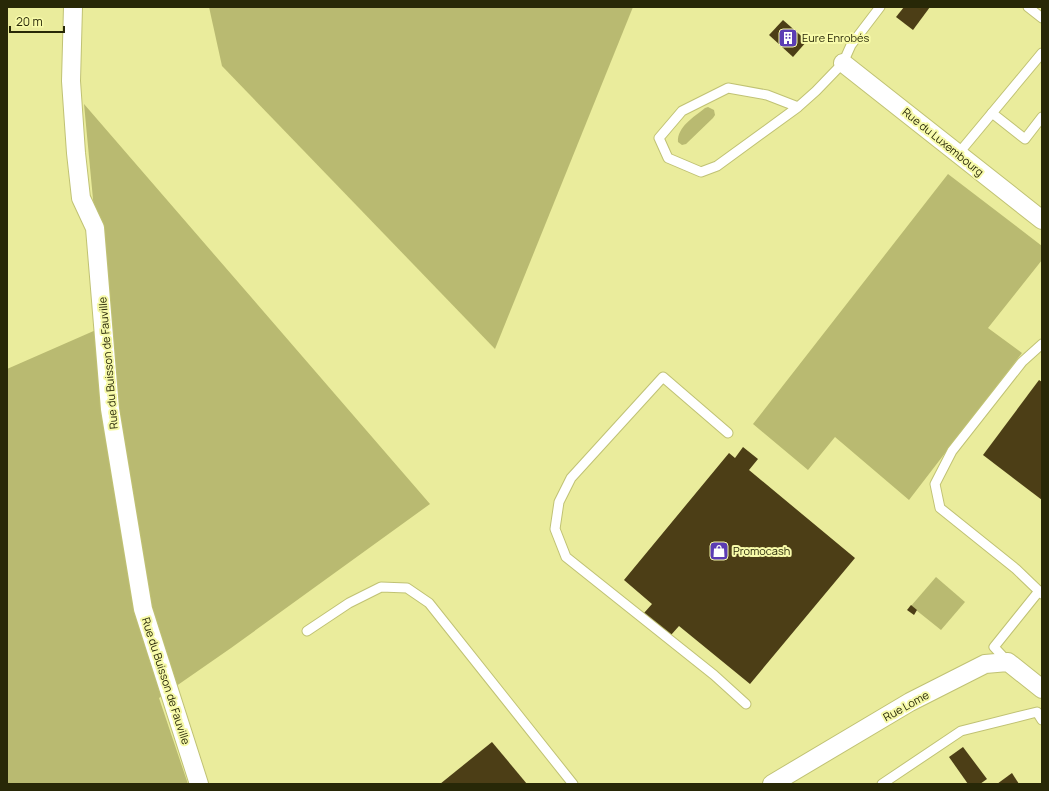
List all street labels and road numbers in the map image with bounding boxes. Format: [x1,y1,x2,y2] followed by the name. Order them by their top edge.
[900,104,987,179] street label: Rue du Luxembourg
[94,296,121,430] street label: Rue du Buisson de Fauville
[139,615,194,747] street label: Rue du Buisson de Fauville
[880,687,932,724] street label: Rue Lome

